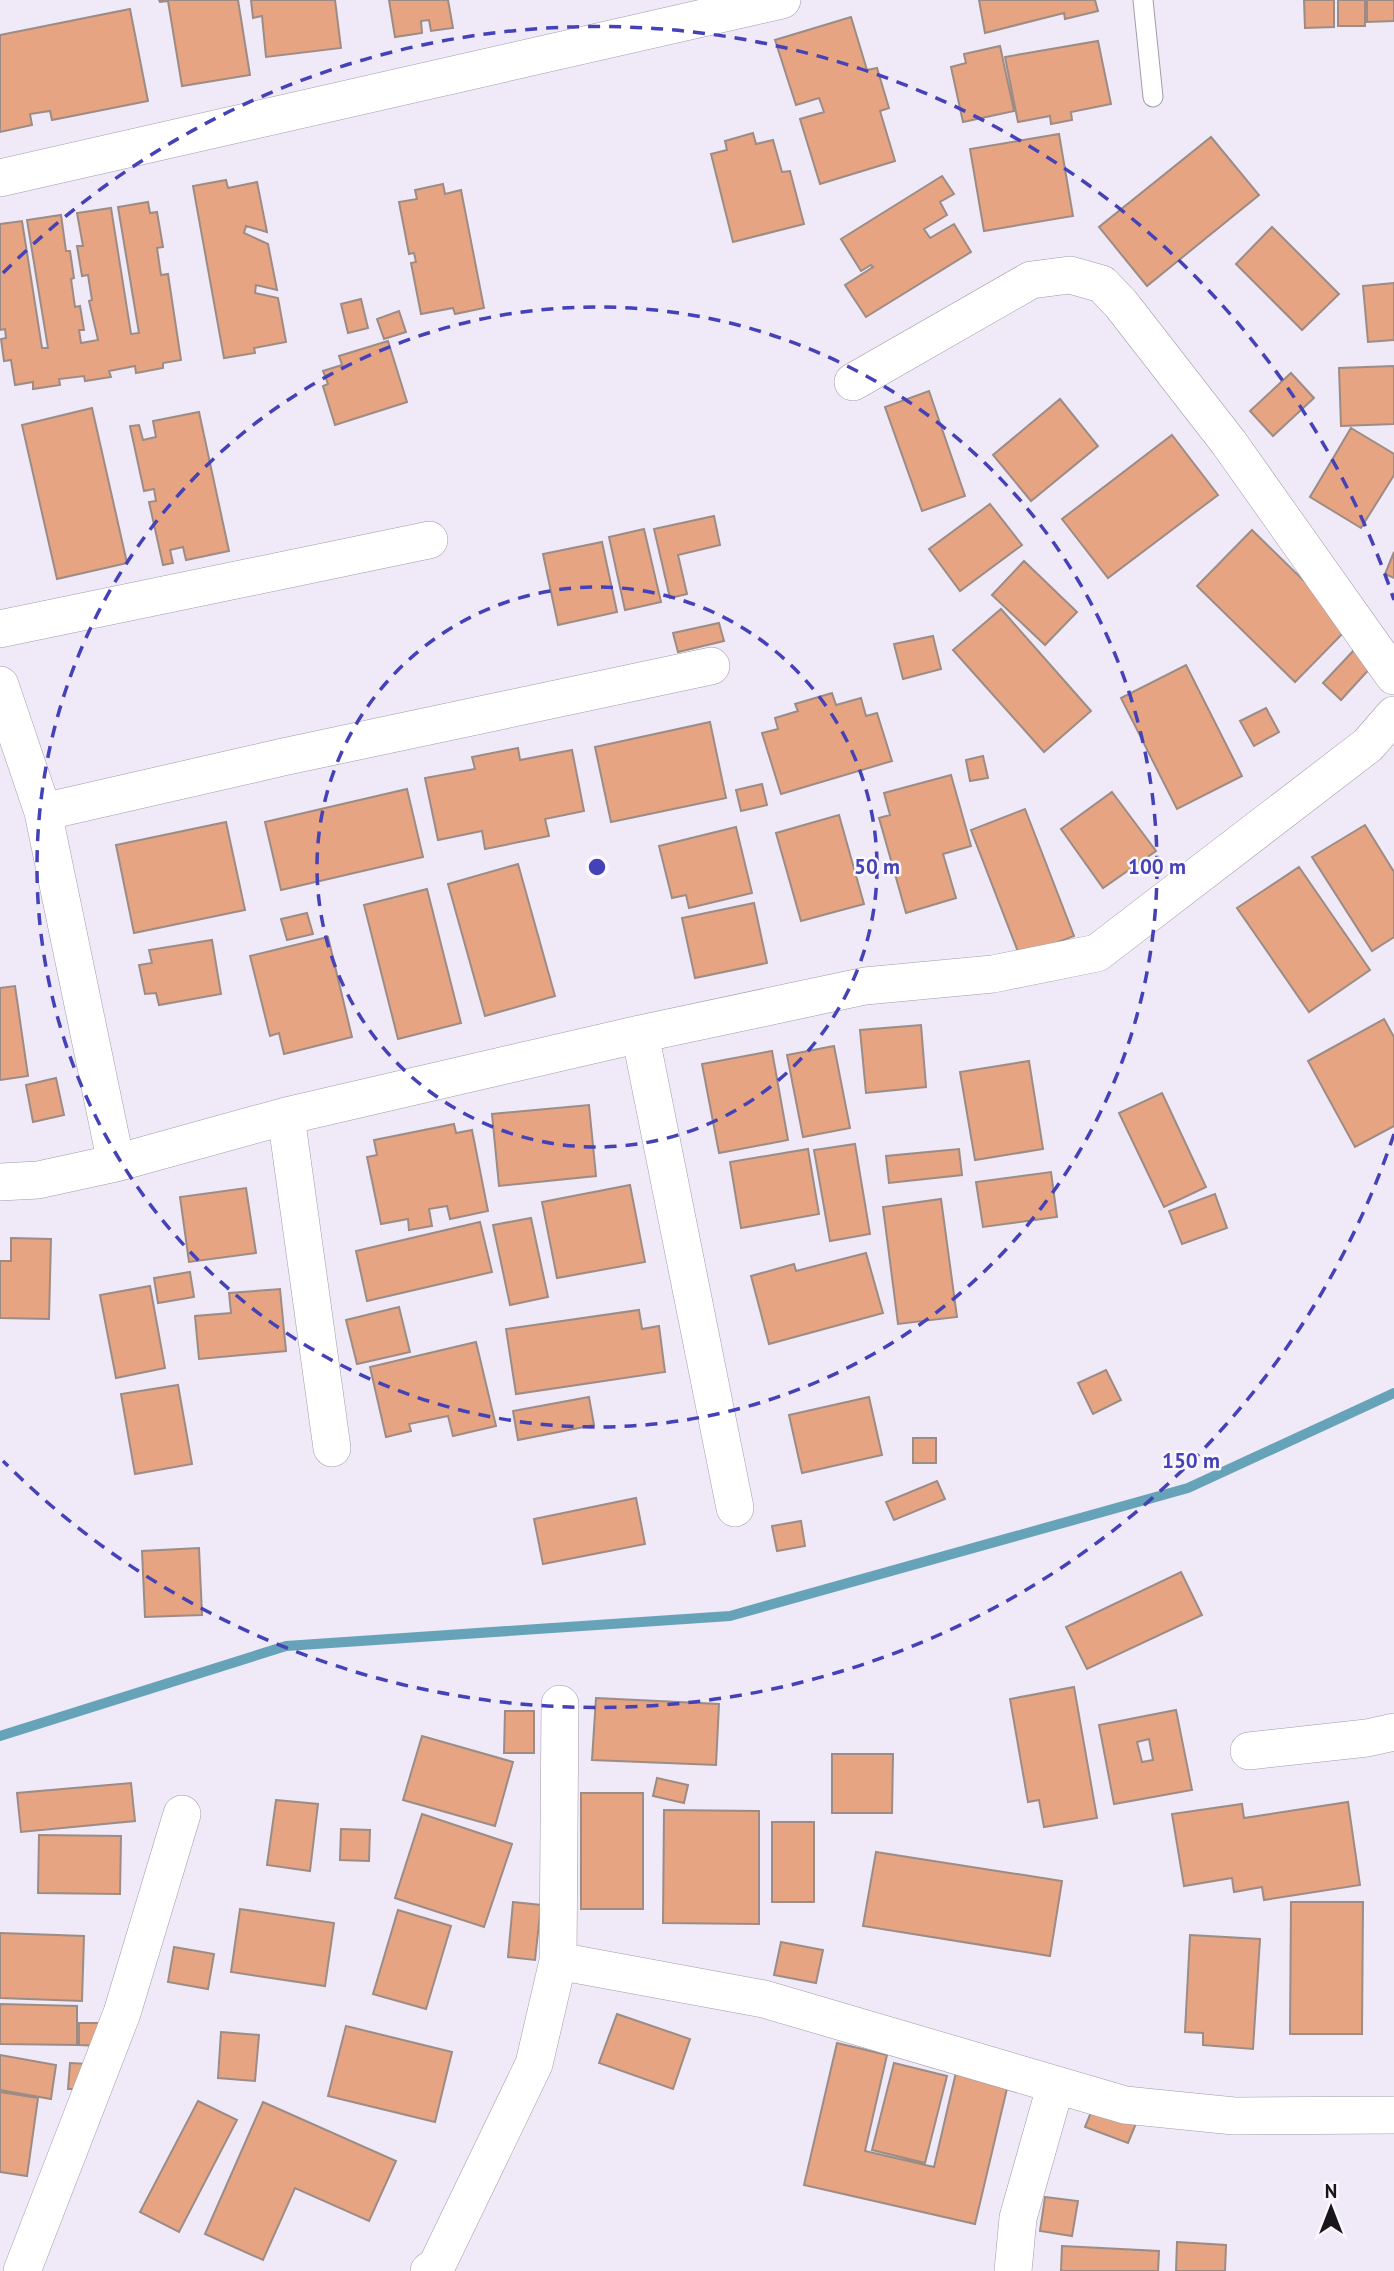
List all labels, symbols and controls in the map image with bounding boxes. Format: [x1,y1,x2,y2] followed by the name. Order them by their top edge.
[854,853,900,880] text: 50 m
[1128,853,1186,880] text: 100 m
[585,855,609,879] centre of rings
[1162,1447,1220,1474] text: 150 m
[1296,2173,1366,2243] north arrow
[1325,2179,1337,2203] text: N

